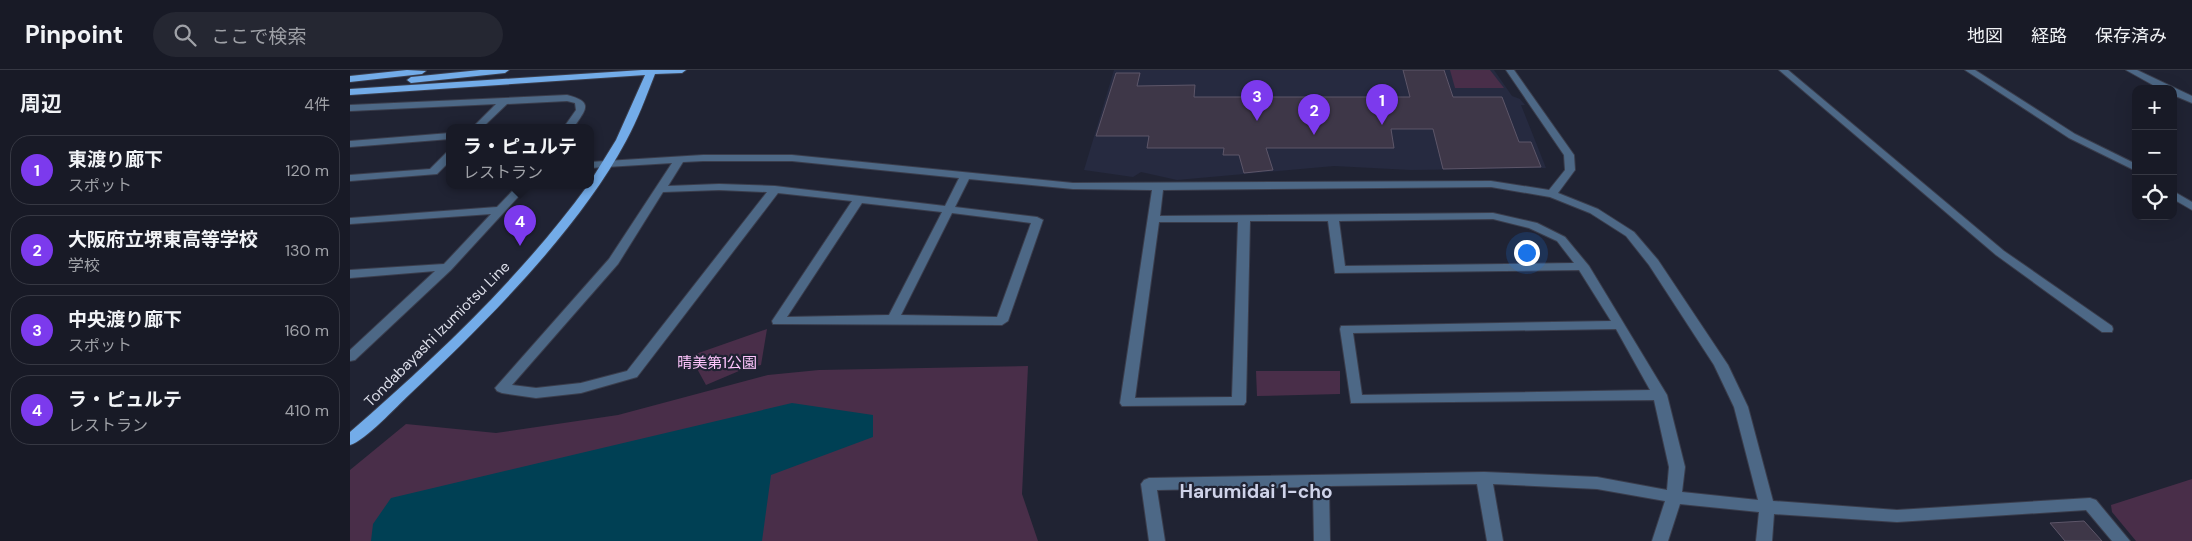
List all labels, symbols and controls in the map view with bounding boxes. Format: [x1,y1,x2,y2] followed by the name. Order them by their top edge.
[153,12,503,57] search box
[25,19,123,50] text: Pinpoint
[171,21,199,49] icon: search
[211,24,306,49] text: ここで検索
[1967,24,2003,48] text: 地図
[2031,24,2067,48] text: 経路
[2095,24,2167,48] text: 保存済み
[1241,80,1273,121] pin: 3
[1366,84,1398,125] pin: 1
[2132,85,2177,220] map controls
[2132,85,2177,130] button: +
[20,90,62,118] text: 周辺
[304,94,330,115] text: 4件
[1298,94,1330,135] pin: 2
[446,124,594,189] popup
[2132,130,2177,175] button: −
[463,134,577,159] text: ラ・ピュルテ
[68,147,163,172] text: 東渡り廊下
[34,160,40,181] text: 1
[285,160,329,181] text: 120 m
[463,162,543,183] text: レストラン
[68,175,132,196] text: スポット
[2132,175,2177,220] button: locate
[504,205,536,246] pin: 4
[68,227,258,252] text: 大阪府立堺東高等学校
[32,240,42,261] text: 2
[285,240,329,261] text: 130 m
[1514,240,1540,266] your location
[68,255,100,276] text: 学校
[360,257,514,411] street label: Tondabayashi Izumiotsu Line
[68,307,182,332] text: 中央渡り廊下
[32,320,42,341] text: 3
[285,320,329,341] text: 160 m
[68,335,132,356] text: スポット
[677,353,757,373] park label: 晴美第1公園
[68,387,182,412] text: ラ・ピュルテ
[32,400,42,421] text: 4
[285,400,329,421] text: 410 m
[68,415,148,436] text: レストラン
[1179,479,1333,504] district label: Harumidai 1-cho

